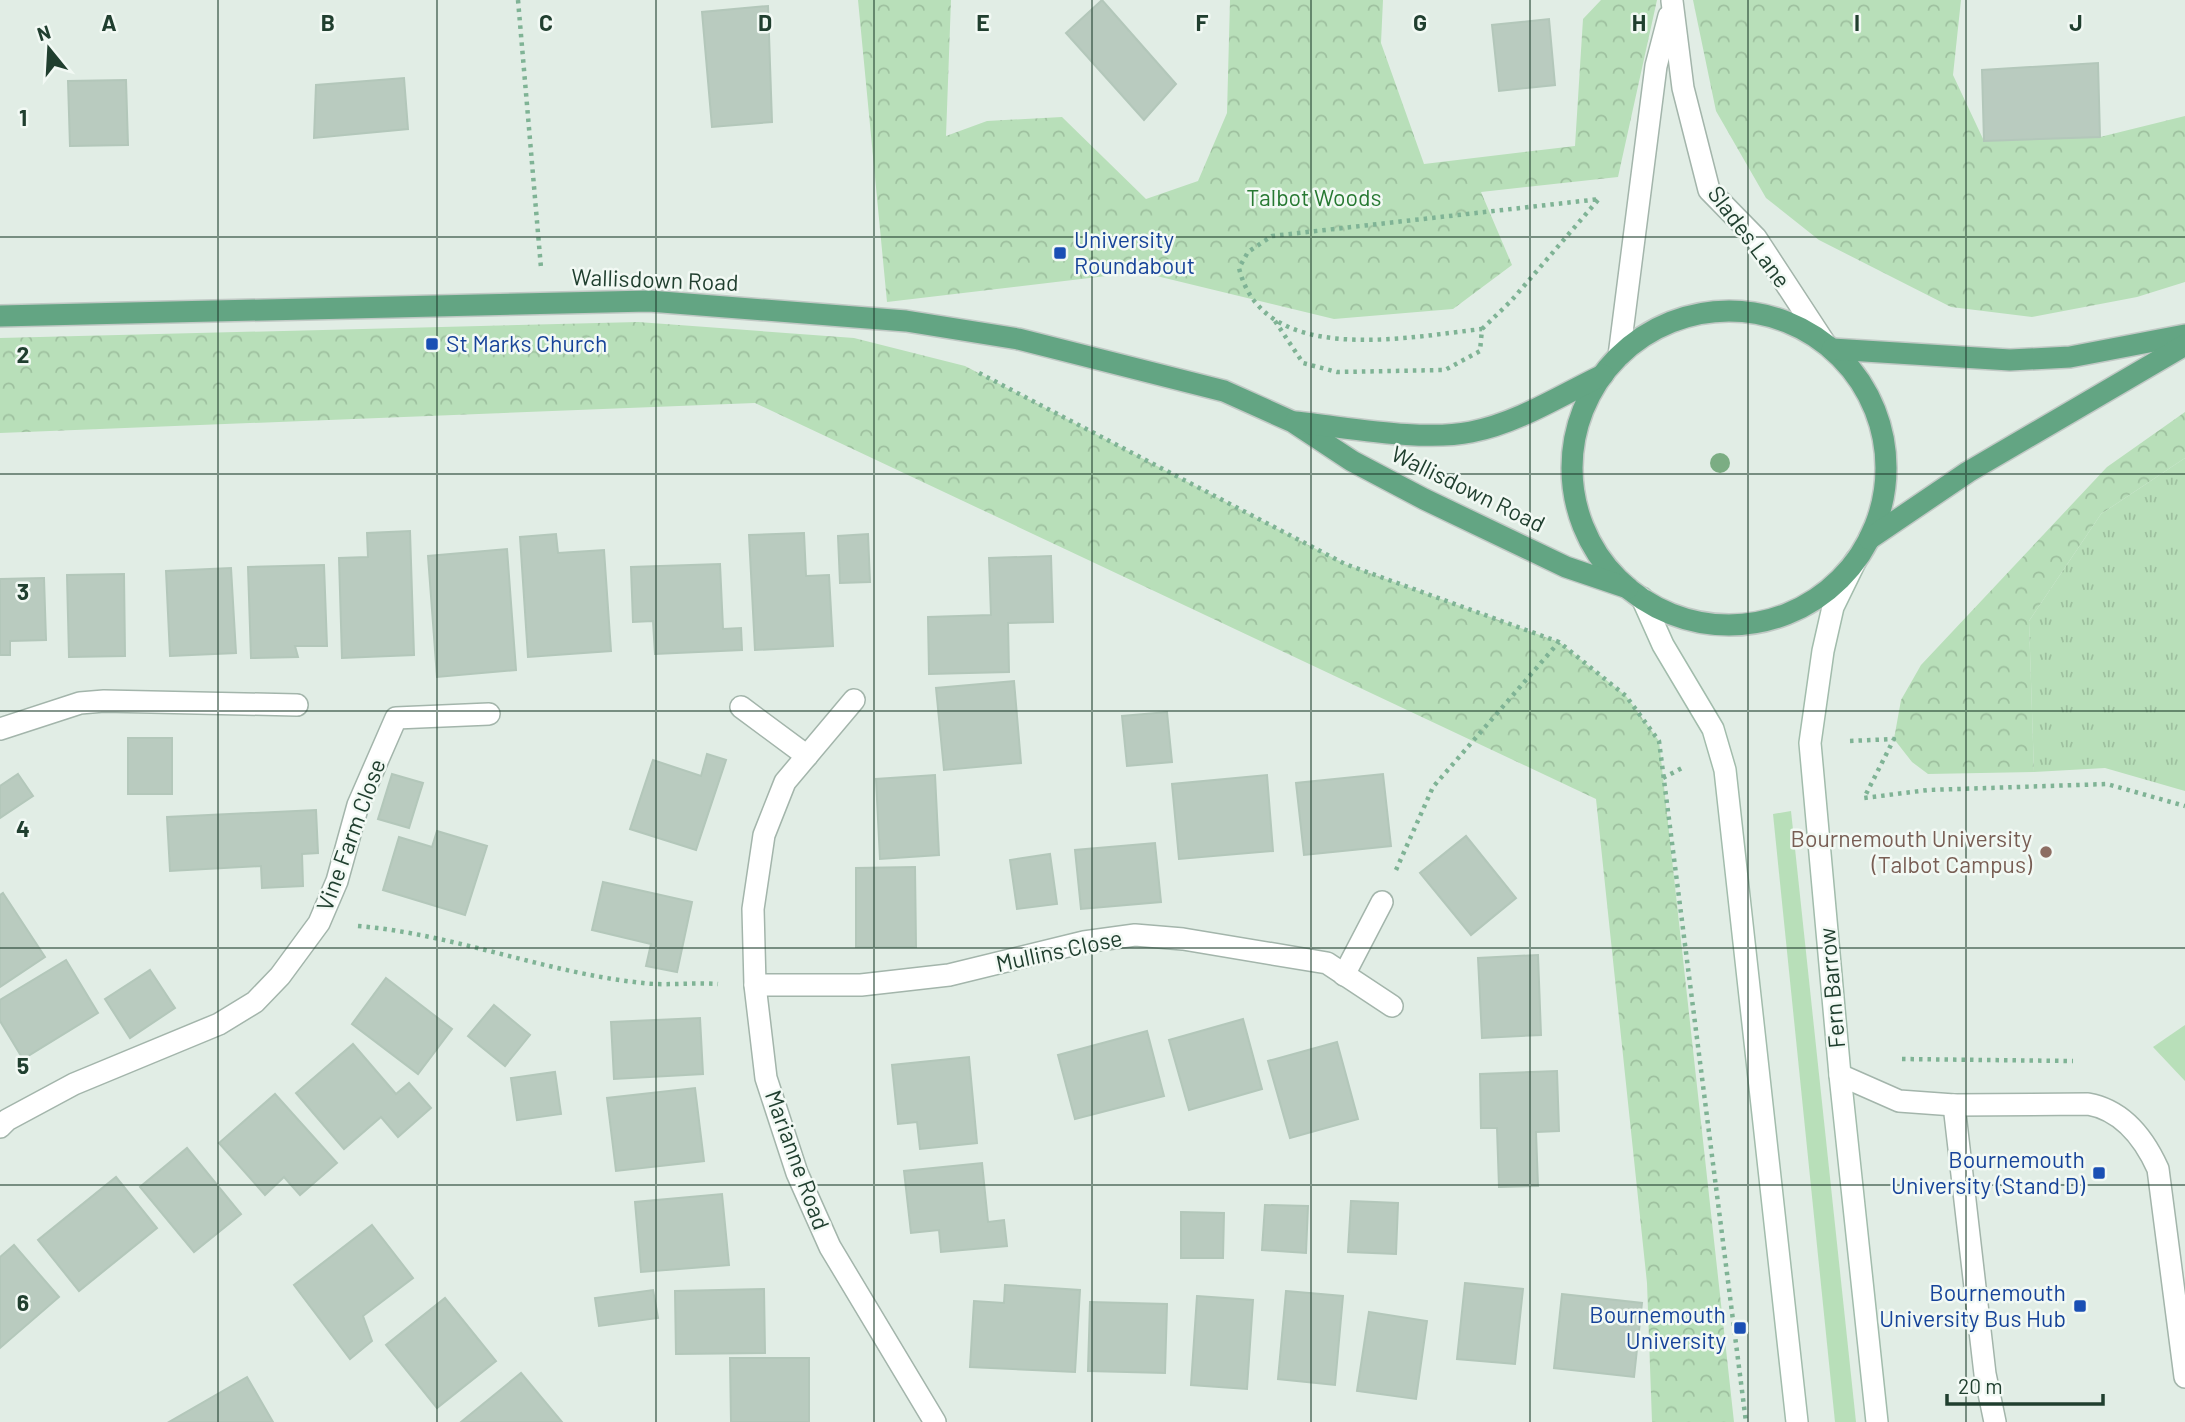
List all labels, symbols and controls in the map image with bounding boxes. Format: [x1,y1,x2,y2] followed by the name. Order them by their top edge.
[101,8,117,36] text: A
[321,8,335,36] text: B
[539,8,553,36] text: C
[758,8,772,36] text: D
[976,8,990,36] text: E
[1196,8,1209,36] text: F
[1413,8,1427,36] text: G
[1632,8,1646,36] text: H
[1854,8,1860,36] text: I
[2069,8,2083,36] text: J
[14,14,84,84] north arrow
[34,19,53,45] text: N
[19,103,27,131] text: 1
[1702,180,1797,293] street label: Slades Lane
[1246,183,1382,211] park label: Talbot Woods
[1074,225,1195,279] place label: University Roundabout
[1052,245,1068,261] marker: University Roundabout
[571,262,739,296] street label: Wallisdown Road
[446,329,607,357] place label: St Marks Church
[424,336,440,352] marker: St Marks Church
[17,340,29,368] text: 2
[1387,439,1550,537] street label: Wallisdown Road
[17,577,29,605] text: 3
[310,755,391,914] street label: Vine Farm Close
[16,814,30,842] text: 4
[1791,824,2033,878] place label: Bournemouth University (Talbot Campus)
[2038,844,2054,860] marker: Bournemouth University (Talbot Campus)
[993,923,1124,977] street label: Mullins Close
[1812,927,1850,1050] street label: Fern Barrow
[17,1051,29,1079] text: 5
[760,1086,836,1233] street label: Marianne Road
[1891,1145,2086,1199] place label: Bournemouth University (Stand D)
[2091,1165,2107,1181] marker: Bournemouth University (Stand D)
[1879,1278,2066,1332] place label: Bournemouth University Bus Hub
[17,1288,29,1316] text: 6
[2072,1298,2088,1314] marker: Bournemouth University Bus Hub
[1589,1300,1726,1354] place label: Bournemouth University
[1732,1320,1748,1336] marker: Bournemouth University
[1947,1362,2103,1406] scale bar
[1958,1373,2003,1398] text: 20 m

